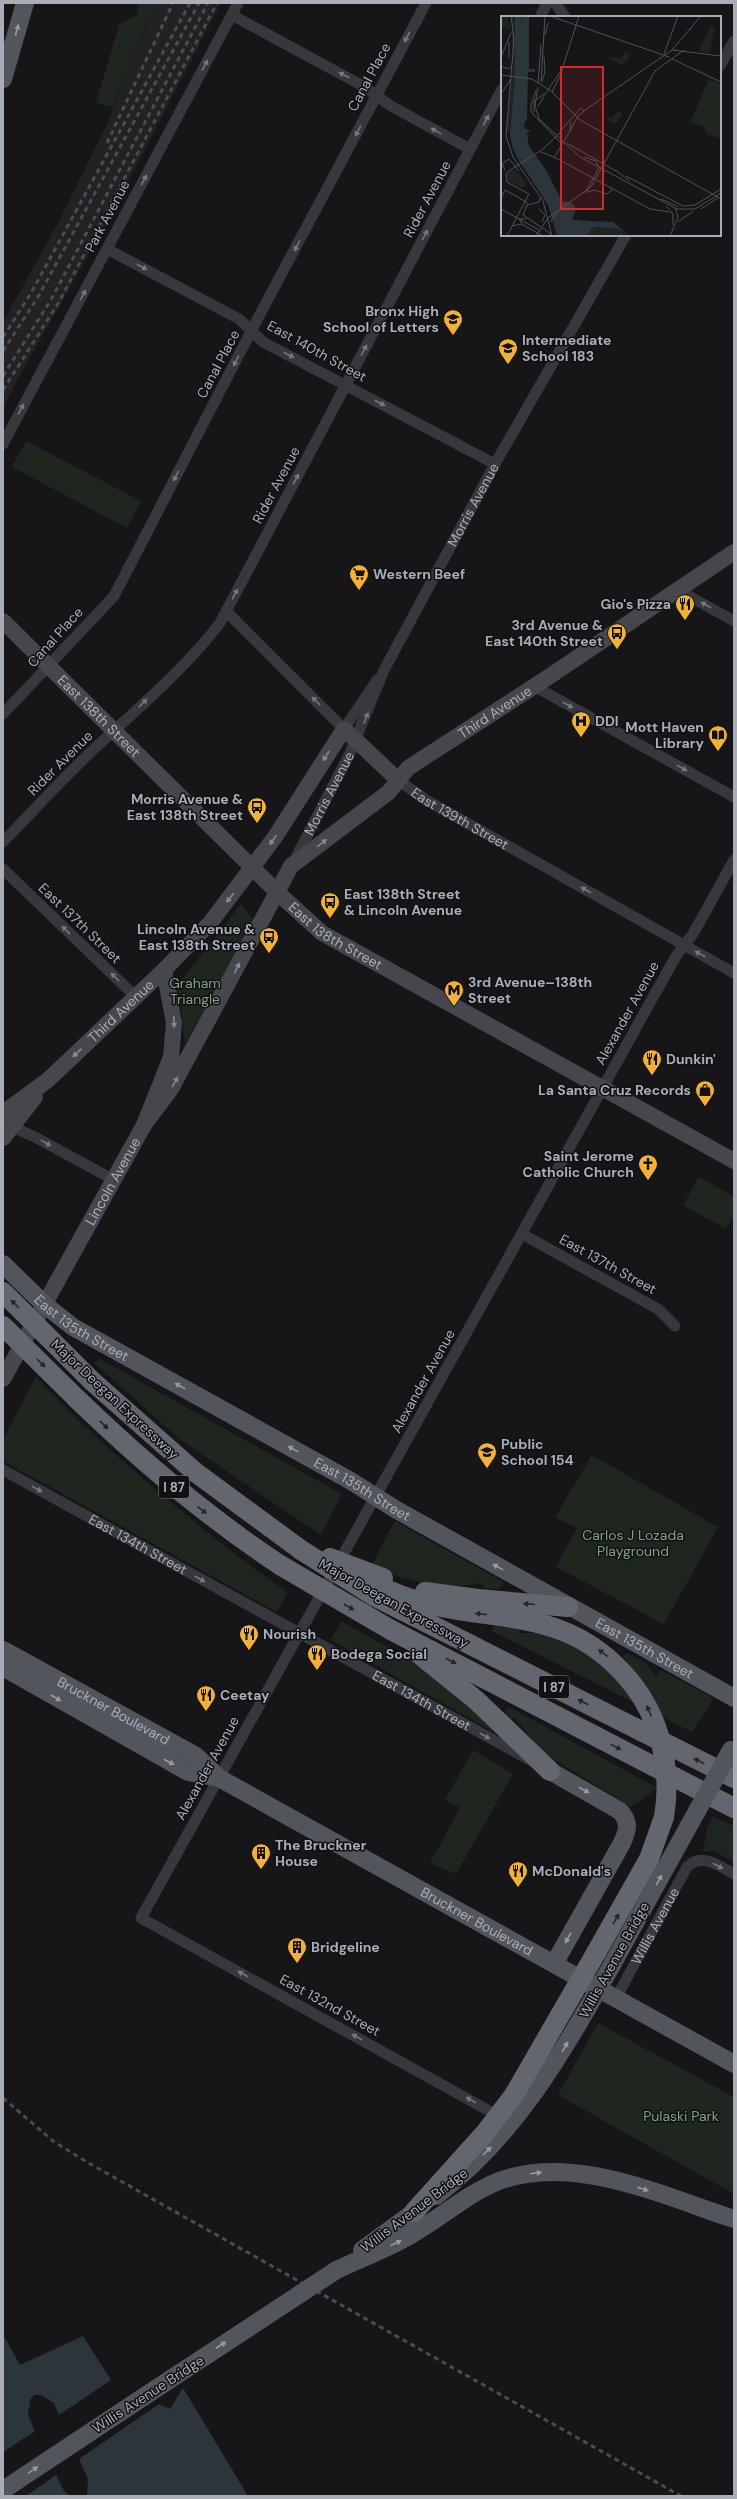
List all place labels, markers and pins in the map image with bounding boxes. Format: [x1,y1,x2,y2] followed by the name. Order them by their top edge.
[323,302,439,336] place label: Bronx High School of Letters
[442,308,464,336] school or university icon: Bronx High School of Letters
[522,331,612,365] place label: Intermediate School 183
[497,337,519,365] school or university icon: Intermediate School 183
[348,563,370,591] supermarket icon: Western Beef
[373,565,465,583] place label: Western Beef
[674,593,696,621] restaurant icon: Gio's Pizza
[601,595,671,613] place label: Gio's Pizza
[485,616,603,650] place label: 3rd Avenue & East 140th Street
[606,622,628,650] bus stop icon: 3rd Avenue & East 140th Street
[570,710,592,738] hospital icon: DDI
[595,712,619,730] place label: DDI
[625,718,705,752] place label: Mott Haven Library
[707,724,729,752] library icon: Mott Haven Library
[127,790,243,824] place label: Morris Avenue & East 138th Street
[246,796,268,824] bus stop icon: Morris Avenue & East 138th Street
[344,885,462,919] place label: East 138th Street & Lincoln Avenue
[319,891,341,919] bus stop icon: East 138th Street & Lincoln Avenue
[137,920,255,954] place label: Lincoln Avenue & East 138th Street
[258,926,280,954] bus stop icon: Lincoln Avenue & East 138th Street
[468,973,592,1007] place label: 3rd Avenue–138th Street
[443,979,465,1007] metro station icon: 3rd Avenue–138th Street
[641,1048,663,1076] restaurant icon: Dunkin'
[666,1050,716,1068] place label: Dunkin'
[694,1079,716,1107] shop icon: La Santa Cruz Records
[538,1081,691,1099] place label: La Santa Cruz Records
[523,1147,634,1181] place label: Saint Jerome Catholic Church
[637,1153,659,1181] church icon: Saint Jerome Catholic Church
[501,1435,574,1469] place label: Public School 154
[476,1441,498,1469] school or university icon: Public School 154
[238,1623,260,1651] restaurant icon: Nourish
[263,1625,316,1643] place label: Nourish
[306,1643,328,1671] restaurant icon: Bodega Social
[331,1645,427,1663] place label: Bodega Social
[195,1684,217,1712] restaurant icon: Ceetay
[220,1686,270,1704] place label: Ceetay
[275,1836,367,1870] place label: The Bruckner House
[250,1842,272,1870] building icon: The Bruckner House
[507,1860,529,1888] restaurant icon: McDonald's
[532,1862,611,1880] place label: McDonald's
[286,1936,308,1964] building icon: Bridgeline
[311,1938,380,1956] place label: Bridgeline

